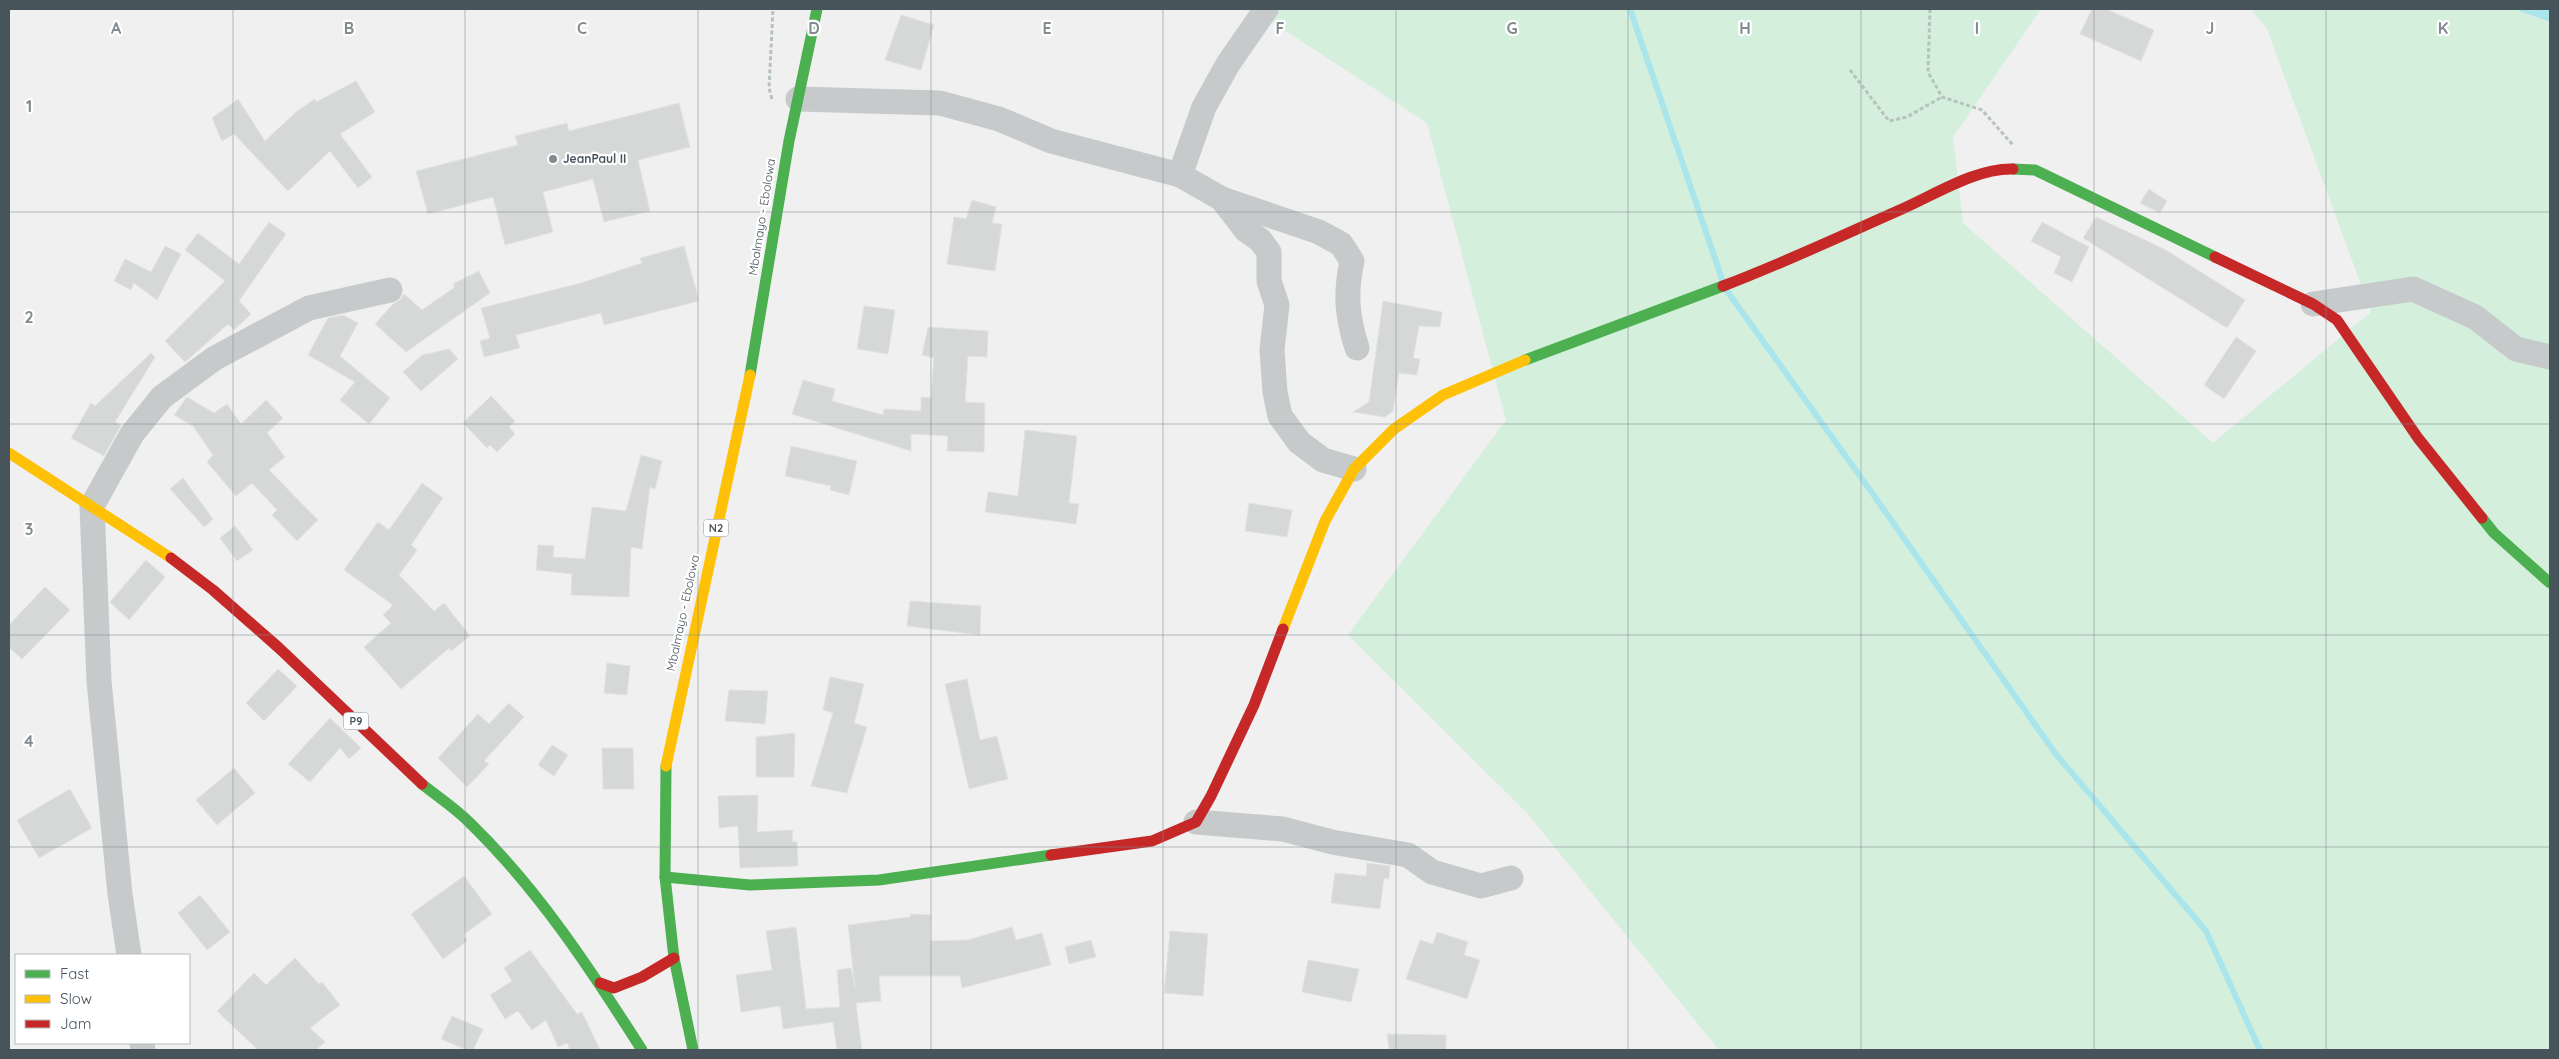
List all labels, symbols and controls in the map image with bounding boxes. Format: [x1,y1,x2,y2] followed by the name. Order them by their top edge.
[111,18,122,38] text: A
[344,18,354,38] text: B
[577,18,587,38] text: C
[808,18,820,38] text: D
[1042,18,1052,38] text: E
[1276,18,1285,38] text: F
[1506,18,1518,38] text: G
[1739,18,1751,38] text: H
[1975,18,1979,38] text: I
[2206,18,2214,38] text: J
[2438,18,2448,38] text: K
[26,96,32,116] text: 1
[563,151,626,166] place label: JeanPaul II
[547,153,559,165] marker: JeanPaul II
[745,157,778,276] street label: Mbalmayo - Ebolowa
[24,307,34,327] text: 2
[25,519,33,539] text: 3
[704,520,728,536] road number: N2
[663,554,702,672] street label: Mbalmayo - Ebolowa
[344,712,368,729] road number: P9
[24,731,34,751] text: 4
[15,954,190,1044] legend
[60,964,89,983] text: Fast
[60,989,92,1008] text: Slow
[60,1014,91,1033] text: Jam

